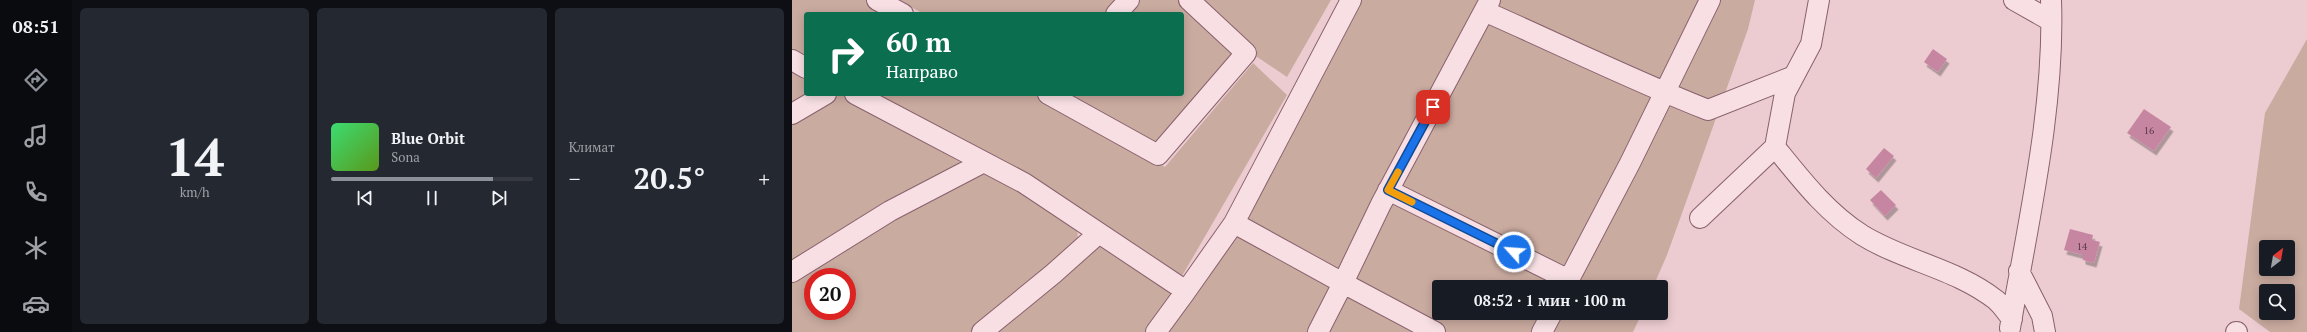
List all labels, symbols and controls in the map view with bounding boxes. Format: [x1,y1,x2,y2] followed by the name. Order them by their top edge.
[13,14,59,38] text: 08:51
[886,23,951,60] text: 60 m
[820,28,872,80] icon: right
[886,59,958,83] text: Направо
[22,66,50,94] icon: directions
[1416,90,1450,124] pin
[1422,96,1444,118] icon: arrive
[22,122,50,150] icon: music
[165,122,224,191] text: 14
[2144,124,2155,137] house number: 16
[391,128,465,148] text: Blue Orbit
[569,138,615,156] text: Климат
[391,148,420,166] text: Sona
[633,158,705,198] text: 20.5°
[569,164,580,193] text: −
[758,164,770,193] text: +
[22,178,50,206] icon: phone
[180,183,210,201] text: km/h
[354,187,376,209] icon: previous
[421,187,443,209] icon: pause
[488,187,510,209] icon: next
[1493,231,1535,273] position arrow
[22,234,50,262] icon: climate
[2077,240,2088,253] house number: 14
[2259,240,2295,276] north arrow
[2259,240,2295,320] map controls
[804,268,856,320] speed limit sign: 20
[2259,284,2295,320] button: search
[22,290,50,318] icon: car
[1474,290,1626,310] text: 08:52 · 1 мин · 100 m

